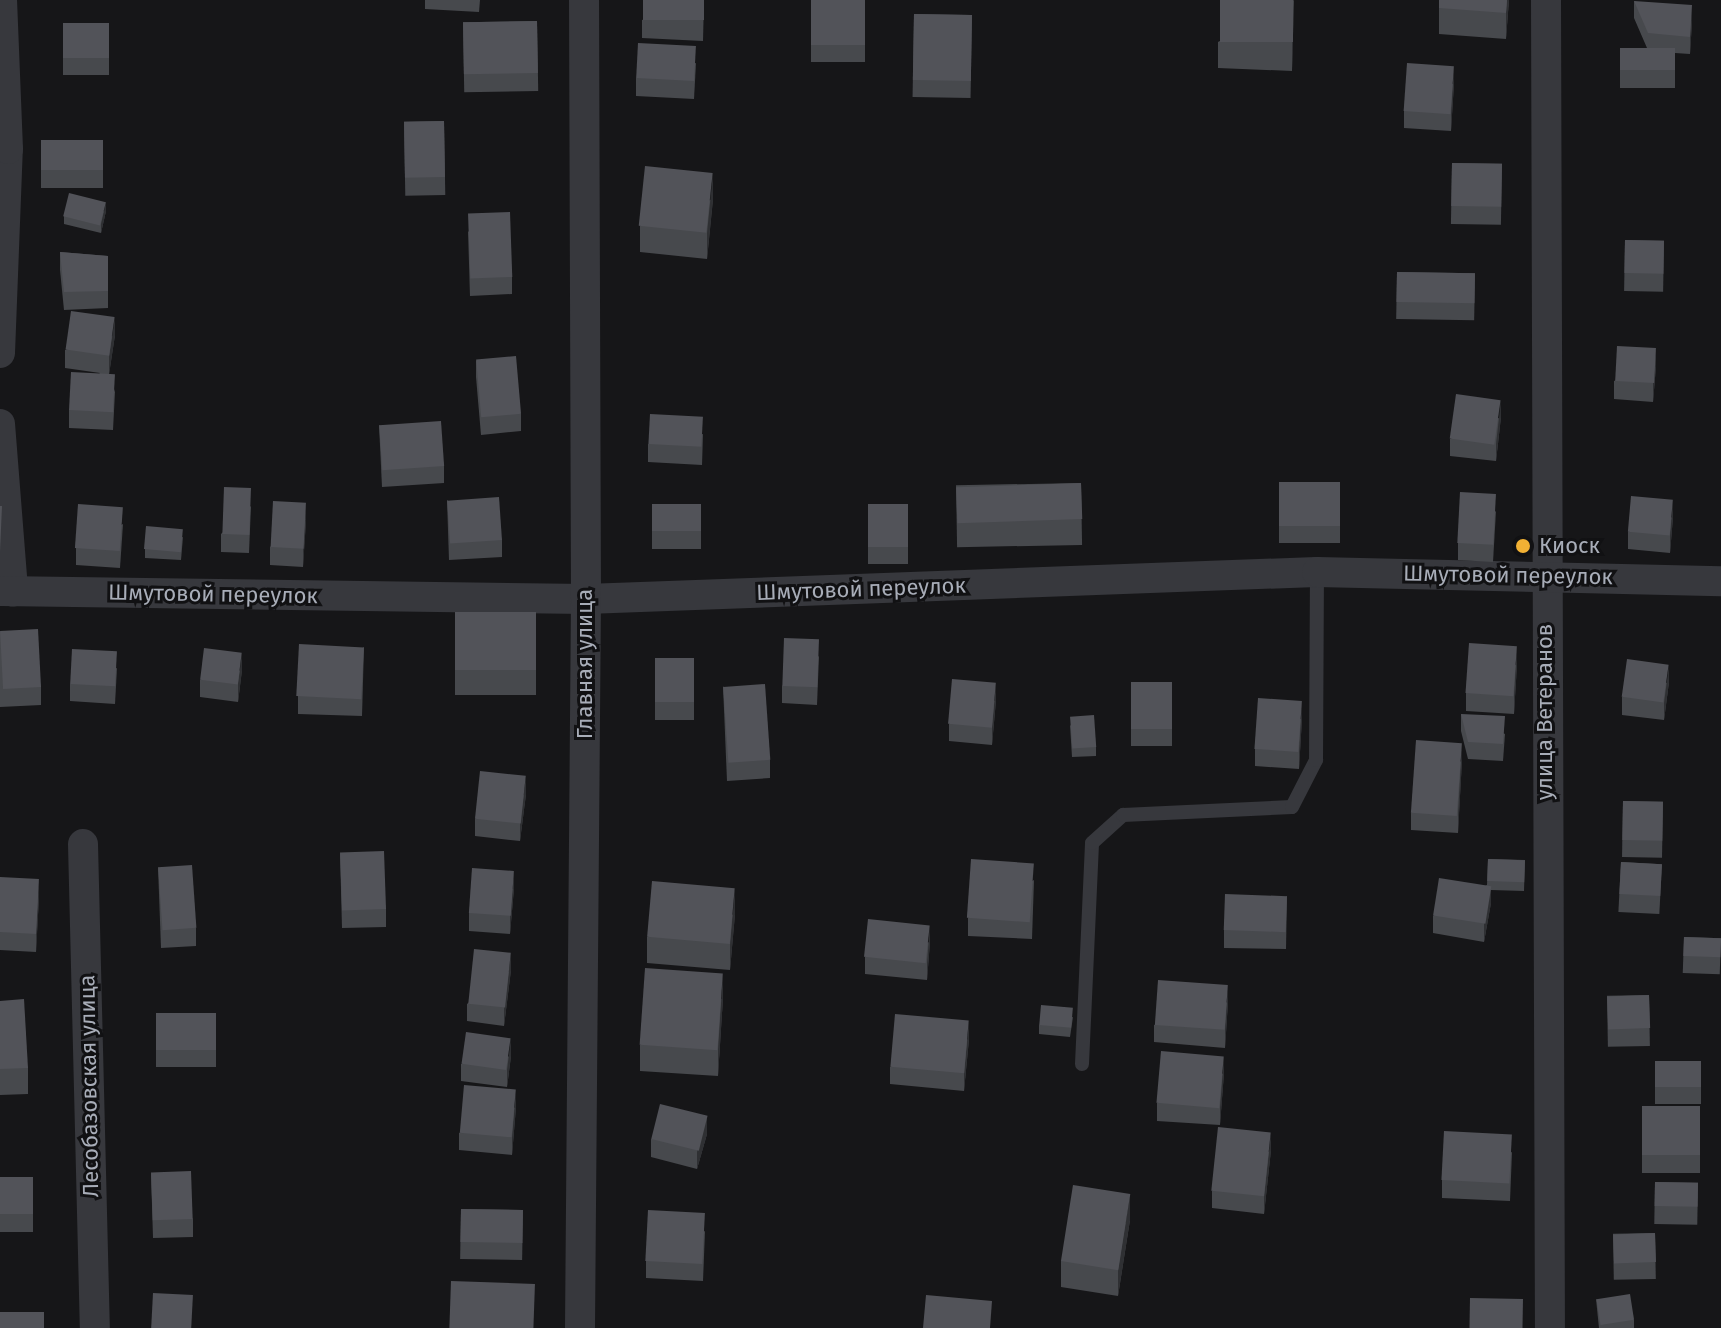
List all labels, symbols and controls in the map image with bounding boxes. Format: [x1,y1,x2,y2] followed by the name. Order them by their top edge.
[1539,533,1600,559] place label: Киоск
[1514,537,1532,555] marker: Киоск
[1403,560,1613,590] street label: Шмутовой переулок
[756,572,966,606] street label: Шмутовой переулок
[108,579,318,609] street label: Шмутовой переулок
[572,589,598,739] street label: Главная улица
[1532,624,1558,800] street label: улица Ветеранов
[74,974,104,1198] street label: Лесобазовская улица

